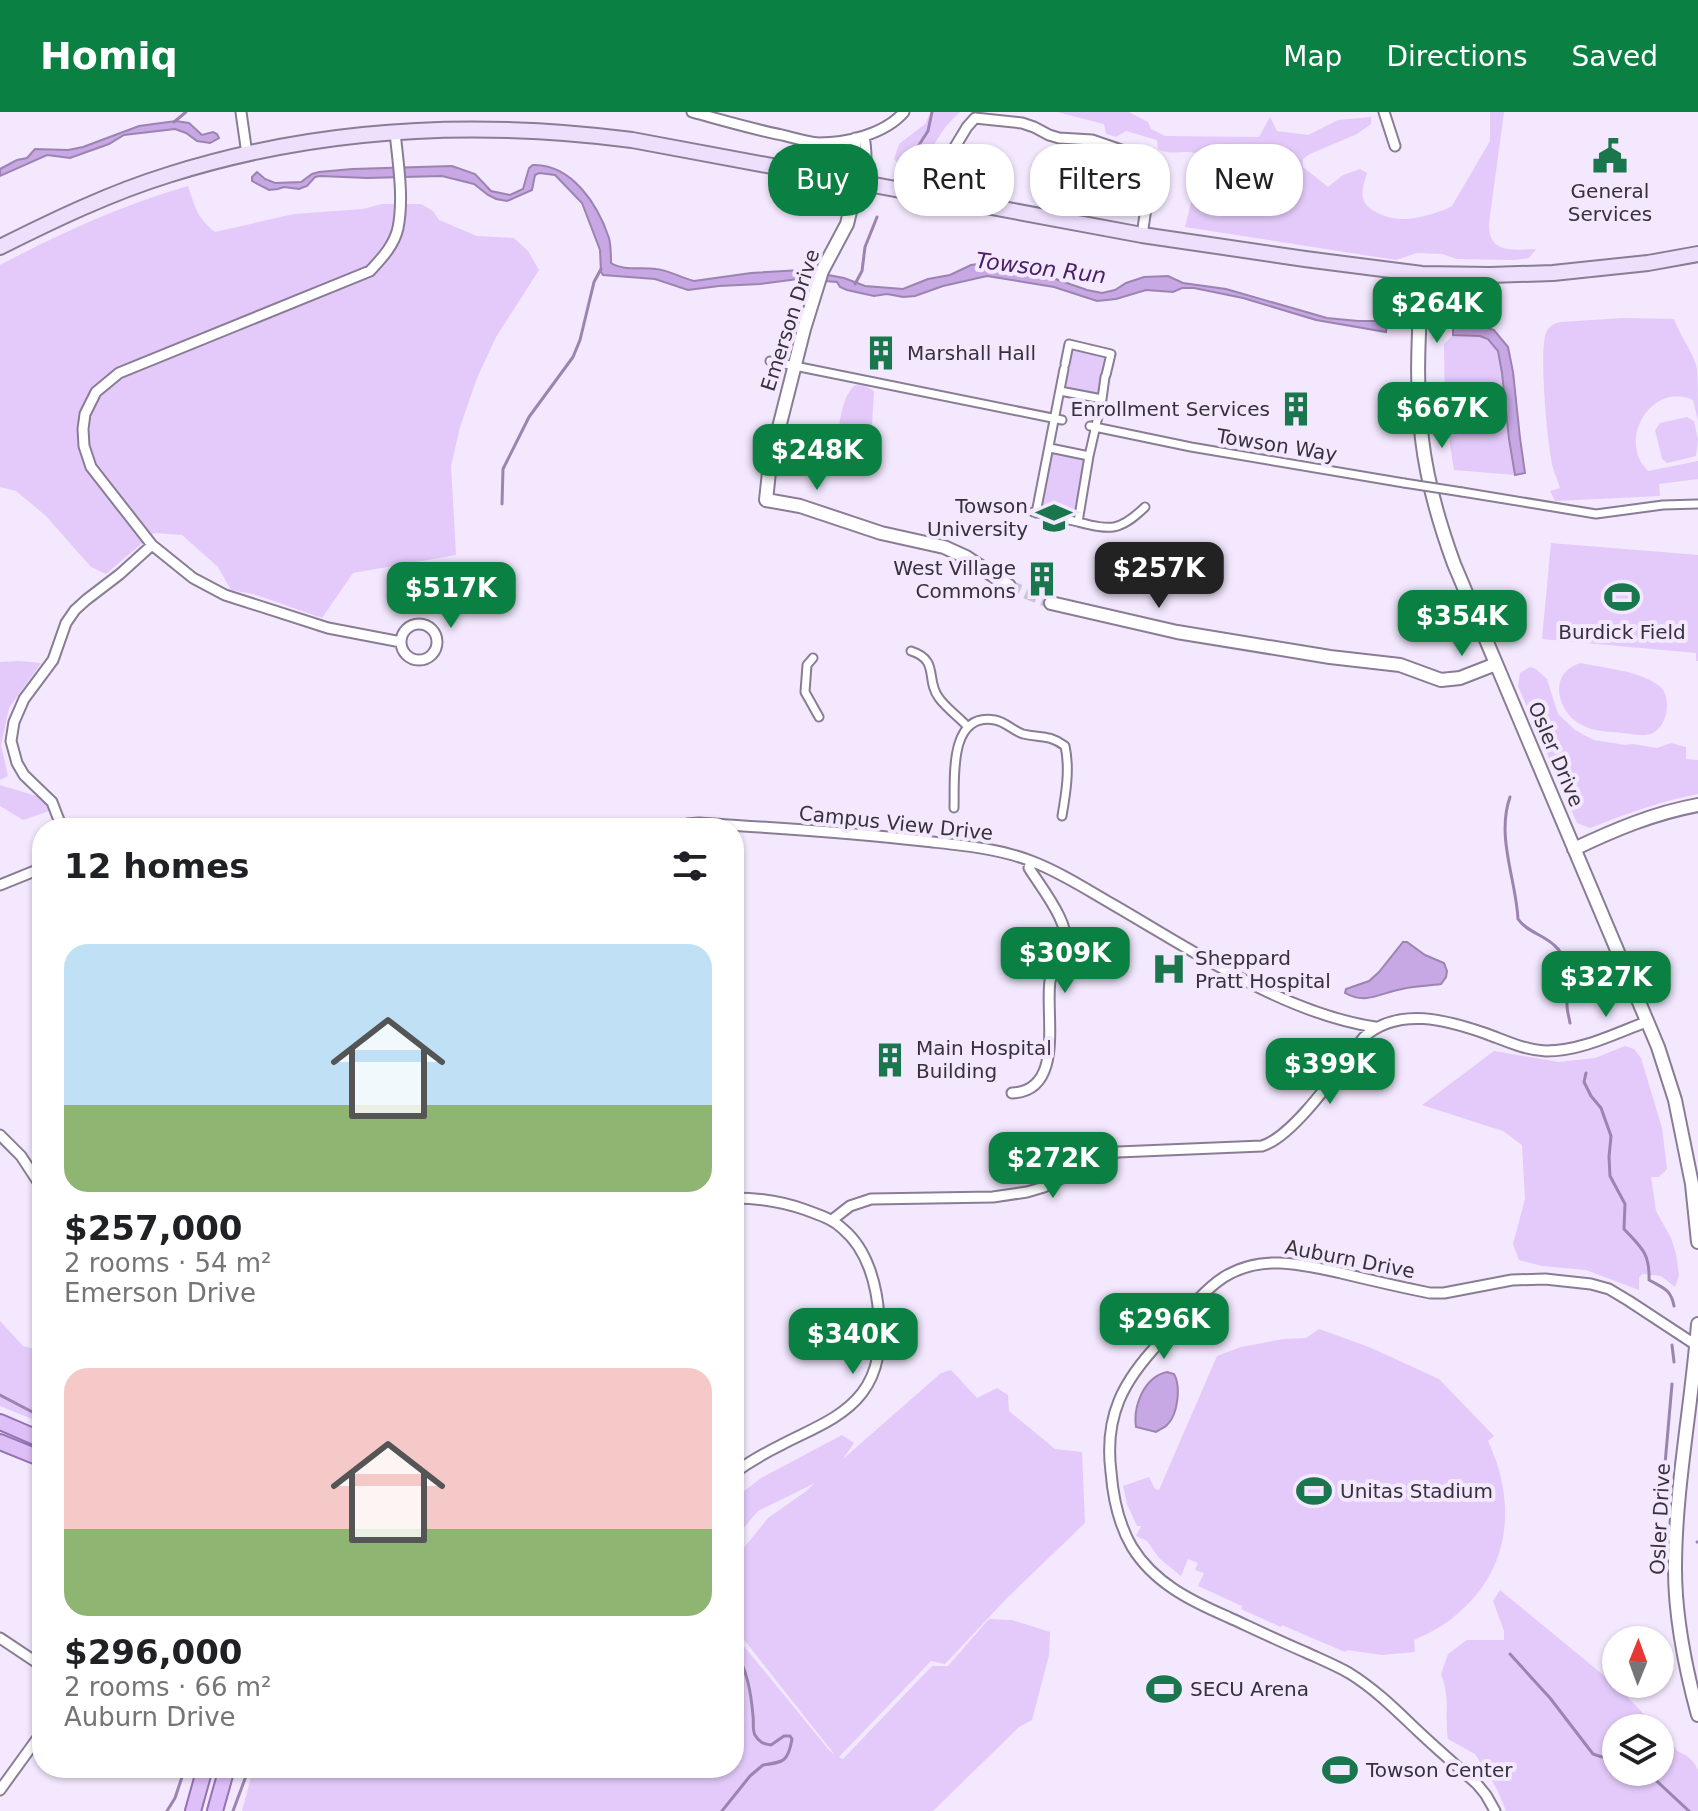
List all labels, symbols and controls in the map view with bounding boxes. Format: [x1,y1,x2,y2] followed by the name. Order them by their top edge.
[40,34,178,78] text: Homiq
[1283,40,1342,73] text: Map
[1386,40,1527,73] text: Directions
[1571,40,1658,73] text: Saved
[1591,137,1629,175] public building icon: General Services
[768,144,878,216] chip: Buy
[894,144,1014,216] chip: Rent
[1030,144,1170,216] chip: Filters
[1186,144,1303,216] chip: New
[1568,179,1652,226] place label: General Services
[756,246,824,394] street label: Emerson Drive
[974,248,1108,288] water label: Towson Run
[1381,277,1493,345] pin: $264K
[1391,288,1483,318] text: $264K
[862,334,900,372] building icon: Marshall Hall
[907,341,1036,365] place label: Marshall Hall
[1386,382,1498,450] pin: $667K
[1277,390,1315,428] building icon: Enrollment Services
[1396,393,1488,423] text: $667K
[1071,397,1270,421] place label: Enrollment Services
[1214,423,1339,466] street label: Towson Way
[761,424,873,492] pin: $248K
[771,435,863,465] text: $248K
[927,494,1028,541] place label: Towson University
[1035,499,1073,537] school or university icon: Towson University
[1103,542,1215,610] pin: $257K
[1113,553,1205,583] text: $257K
[893,556,1016,603] place label: West Village Commons
[1023,560,1061,598] building icon: West Village Commons
[395,562,507,630] pin: $517K
[405,573,497,603] text: $517K
[1603,578,1641,616] sports icon: Burdick Field
[1406,590,1518,658] pin: $354K
[1416,601,1508,631] text: $354K
[1558,620,1686,644] place label: Burdick Field
[1523,698,1589,810] street label: Osler Drive
[798,801,994,845] street label: Campus View Drive
[668,844,712,888] icon: filters
[64,846,249,886] text: 12 homes
[1009,927,1121,995] pin: $309K
[1019,938,1111,968] text: $309K
[1195,946,1331,993] place label: Sheppard Pratt Hospital
[1150,950,1188,988] hospital icon: Sheppard Pratt Hospital
[1550,951,1662,1019] pin: $327K
[1560,962,1652,992] text: $327K
[316,996,460,1140] icon: home
[916,1036,1052,1083] place label: Main Hospital Building
[1274,1038,1386,1106] pin: $399K
[871,1041,909,1079] building icon: Main Hospital Building
[1284,1049,1376,1079] text: $399K
[997,1132,1109,1200] pin: $272K
[1007,1143,1099,1173] text: $272K
[64,1208,243,1248] text: $257,000
[1283,1235,1417,1283] street label: Auburn Drive
[64,1248,272,1278] text: 2 rooms · 54 m²
[64,1278,256,1308] text: Emerson Drive
[1108,1293,1220,1361] pin: $296K
[1118,1304,1210,1334] text: $296K
[797,1308,909,1376] pin: $340K
[807,1319,899,1349] text: $340K
[316,1420,460,1564] icon: home
[1645,1462,1675,1576] street label: Osler Drive
[1295,1472,1333,1510] sports icon: Unitas Stadium
[1340,1479,1493,1503] place label: Unitas Stadium
[1602,1626,1674,1698] north arrow
[1602,1626,1674,1786] map controls
[64,1632,243,1672] text: $296,000
[1145,1670,1183,1708] sports icon: SECU Arena
[64,1672,272,1702] text: 2 rooms · 66 m²
[1190,1677,1309,1701] place label: SECU Arena
[64,1702,236,1732] text: Auburn Drive
[1602,1714,1674,1786] button: layers
[1321,1751,1359,1789] sports icon: Towson Center
[1365,1758,1513,1782] place label: Towson Center

